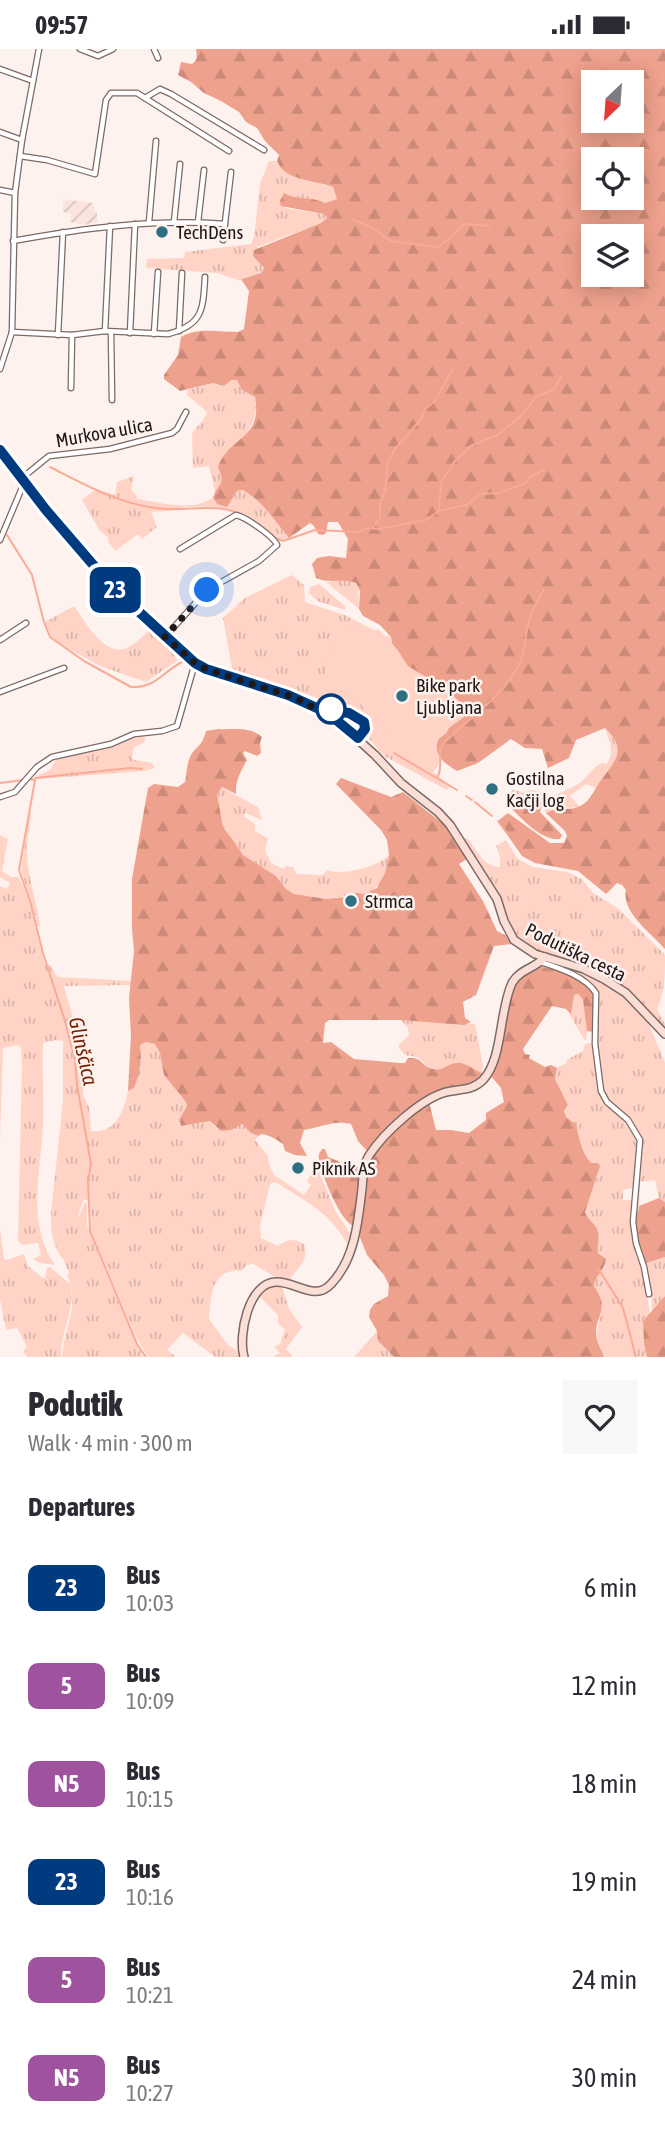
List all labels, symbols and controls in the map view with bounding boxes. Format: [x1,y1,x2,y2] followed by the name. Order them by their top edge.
[35,10,89,40] text: 09:57
[581,70,644,133] north arrow
[581,70,644,287] map controls
[581,147,644,210] button: locate
[176,221,243,243] place label: TechDens
[154,224,170,240] marker: TechDens
[581,224,644,287] button: layers
[54,413,154,451] street label: Murkova ulica
[83,567,146,613] line badge: 23
[189,572,224,607] your location
[104,576,126,603] text: 23
[416,674,482,718] place label: Bike park Ljubljana
[394,688,410,704] marker: Bike park Ljubljana
[316,694,346,724] unlabelled marker
[506,767,565,811] place label: Gostilna Kačji log
[484,781,500,797] marker: Gostilna Kačji log
[365,890,414,912] place label: Strmca
[343,893,359,909] marker: Strmca
[522,918,630,986] street label: Podutiška cesta
[65,1015,104,1088] water label: Glinščica
[312,1157,376,1179] place label: Piknik AS
[290,1160,306,1176] marker: Piknik AS
[563,1380,637,1454] button: heart
[28,1385,123,1423] text: Podutik
[28,1430,192,1456] text: Walk · 4 min · 300 m
[28,1492,135,1522] text: Departures
[126,1560,160,1590] text: Bus
[584,1573,637,1603] text: 6 min
[55,1574,78,1601] text: 23
[126,1590,174,1616] text: 10:03
[126,1658,160,1688] text: Bus
[572,1671,637,1701] text: 12 min
[61,1672,72,1699] text: 5
[126,1688,174,1714] text: 10:09
[126,1756,160,1786] text: Bus
[572,1769,637,1799] text: 18 min
[54,1770,79,1797] text: N5
[126,1786,174,1812] text: 10:15
[126,1854,160,1884] text: Bus
[572,1867,637,1897] text: 19 min
[55,1868,78,1895] text: 23
[126,1884,174,1910] text: 10:16
[126,1952,160,1982] text: Bus
[572,1965,637,1995] text: 24 min
[61,1966,72,1993] text: 5
[126,1982,174,2008] text: 10:21
[126,2050,160,2080] text: Bus
[572,2063,637,2093] text: 30 min
[54,2064,79,2091] text: N5
[126,2080,174,2106] text: 10:27

